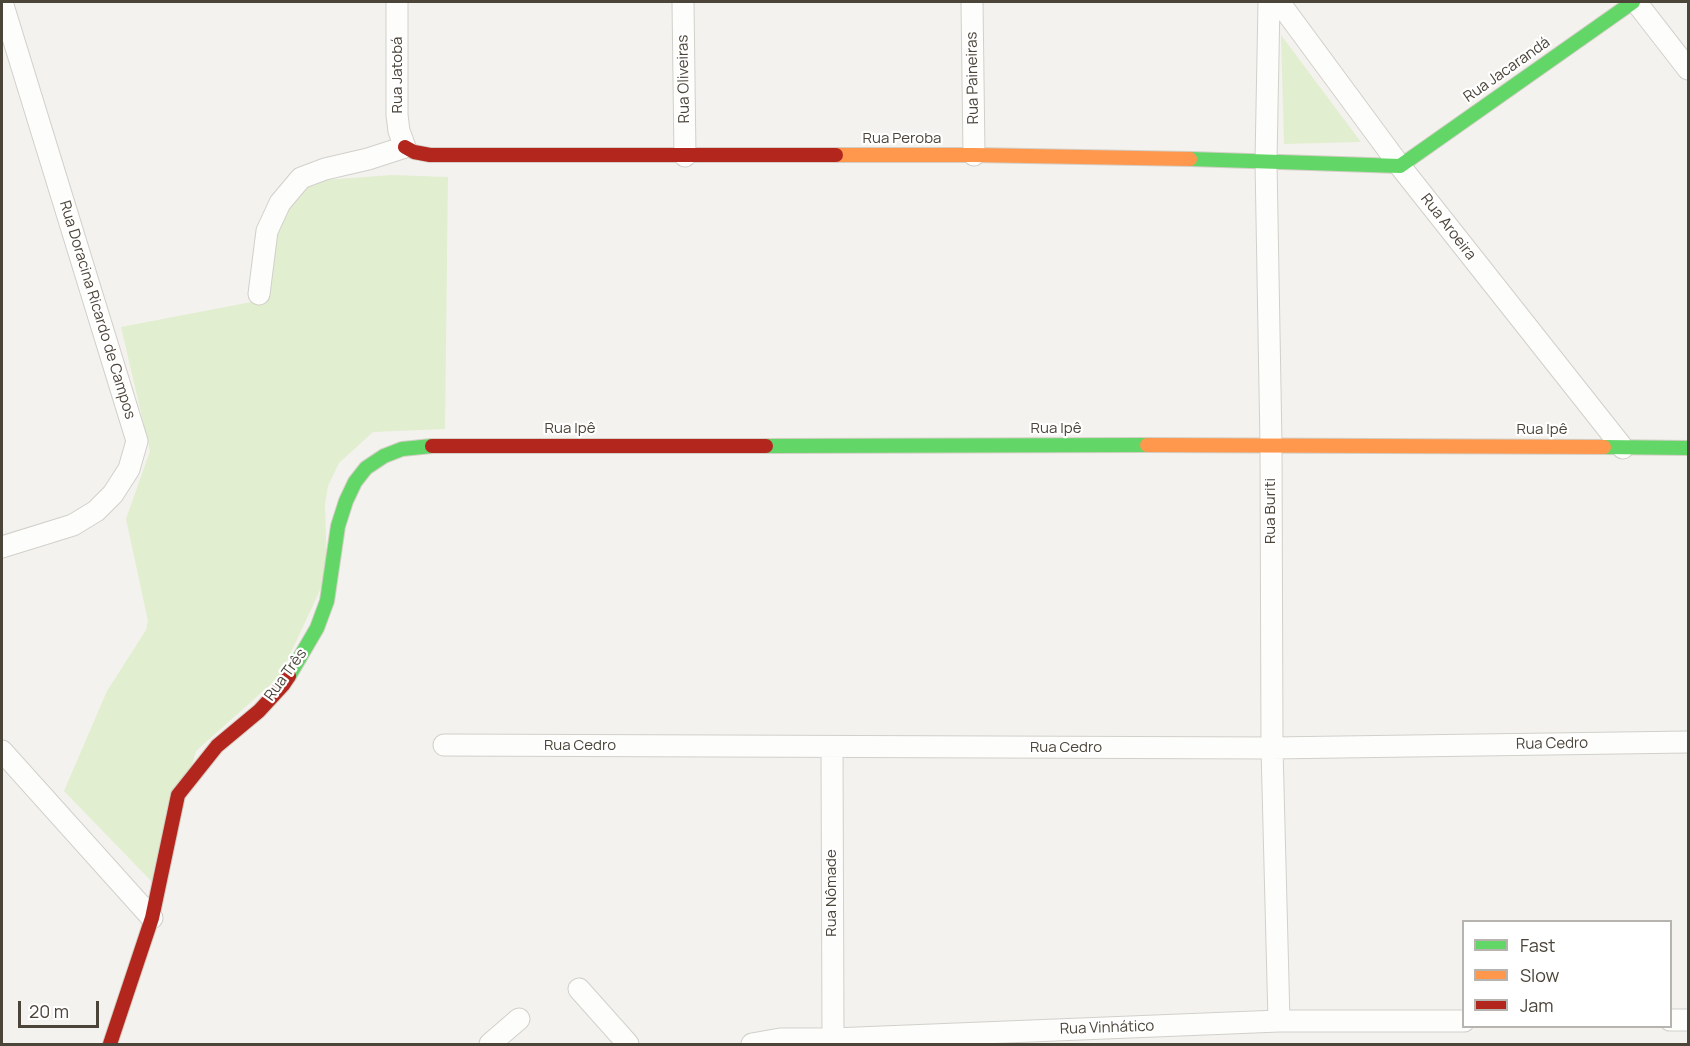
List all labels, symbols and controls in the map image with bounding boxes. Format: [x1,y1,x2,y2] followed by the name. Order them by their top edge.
[963,32,983,124] street label: Rua Paineiras
[1460,34,1554,106] street label: Rua Jacarandá
[674,35,694,123] street label: Rua Oliveiras
[389,37,407,113] street label: Rua Jatobá
[863,130,941,148] street label: Rua Peroba
[1417,190,1479,264] street label: Rua Aroeira
[55,199,139,421] street label: Rua Doracina Ricardo de Campos
[545,420,595,438] street label: Rua Ipê
[1031,420,1081,438] street label: Rua Ipê
[1517,421,1567,439] street label: Rua Ipê
[1262,478,1280,544] street label: Rua Buriti
[261,645,311,705] street label: Rua Três
[1516,734,1588,754] street label: Rua Cedro
[544,737,616,755] street label: Rua Cedro
[1030,739,1102,757] street label: Rua Cedro
[823,849,841,937] street label: Rua Nômade
[1462,920,1672,1028] legend
[1520,933,1555,957] text: Fast
[1520,963,1559,987] text: Slow
[21,989,102,1027] scale bar
[1520,993,1554,1017] text: Jam
[29,999,69,1023] text: 20 m
[1059,1017,1155,1039] street label: Rua Vinhático

